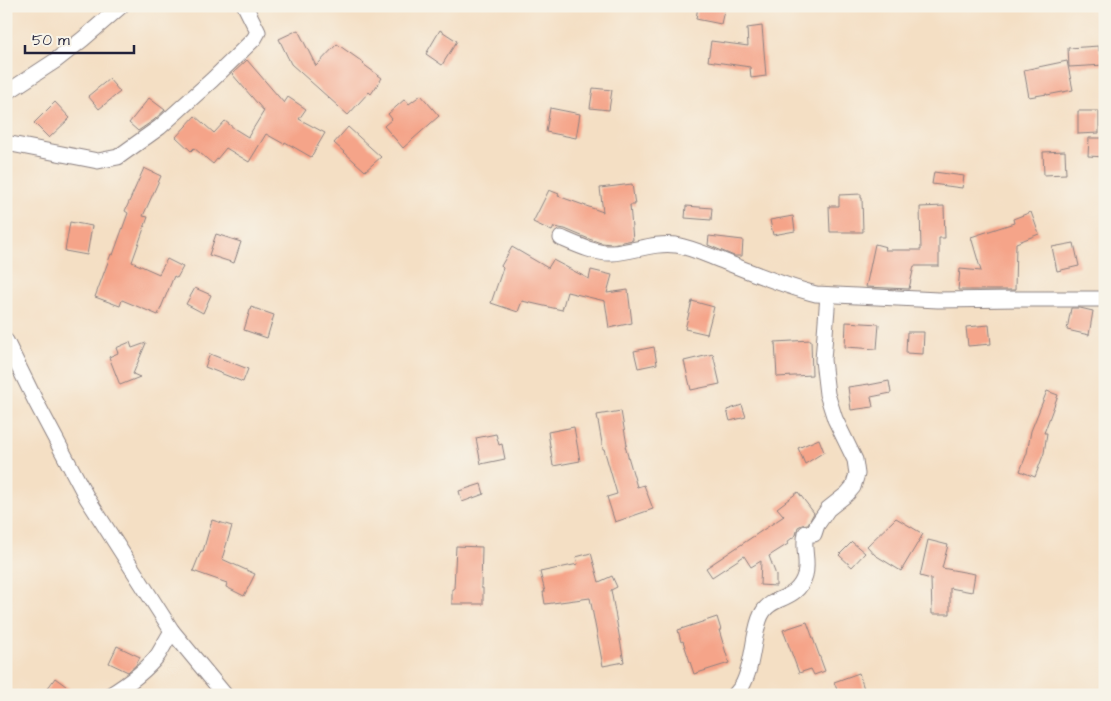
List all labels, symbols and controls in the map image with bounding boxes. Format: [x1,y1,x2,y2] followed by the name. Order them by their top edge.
[25,22,134,54] scale bar
[32,30,70,51] text: 50 m

